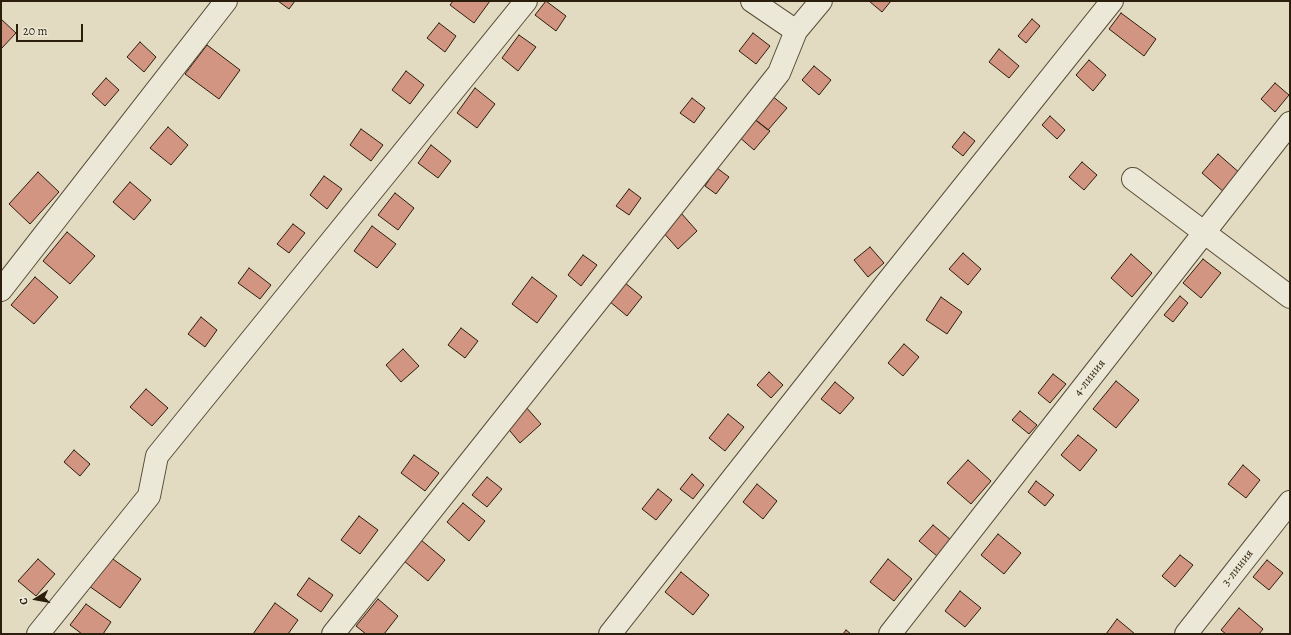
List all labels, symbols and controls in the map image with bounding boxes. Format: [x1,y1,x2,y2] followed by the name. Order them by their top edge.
[18,16,85,42] scale bar
[23,23,47,39] text: 20 m
[1071,357,1109,399] street label: 4-линия
[1219,547,1257,589] street label: 3-линия
[16,579,56,619] north arrow
[16,597,32,606] text: С

